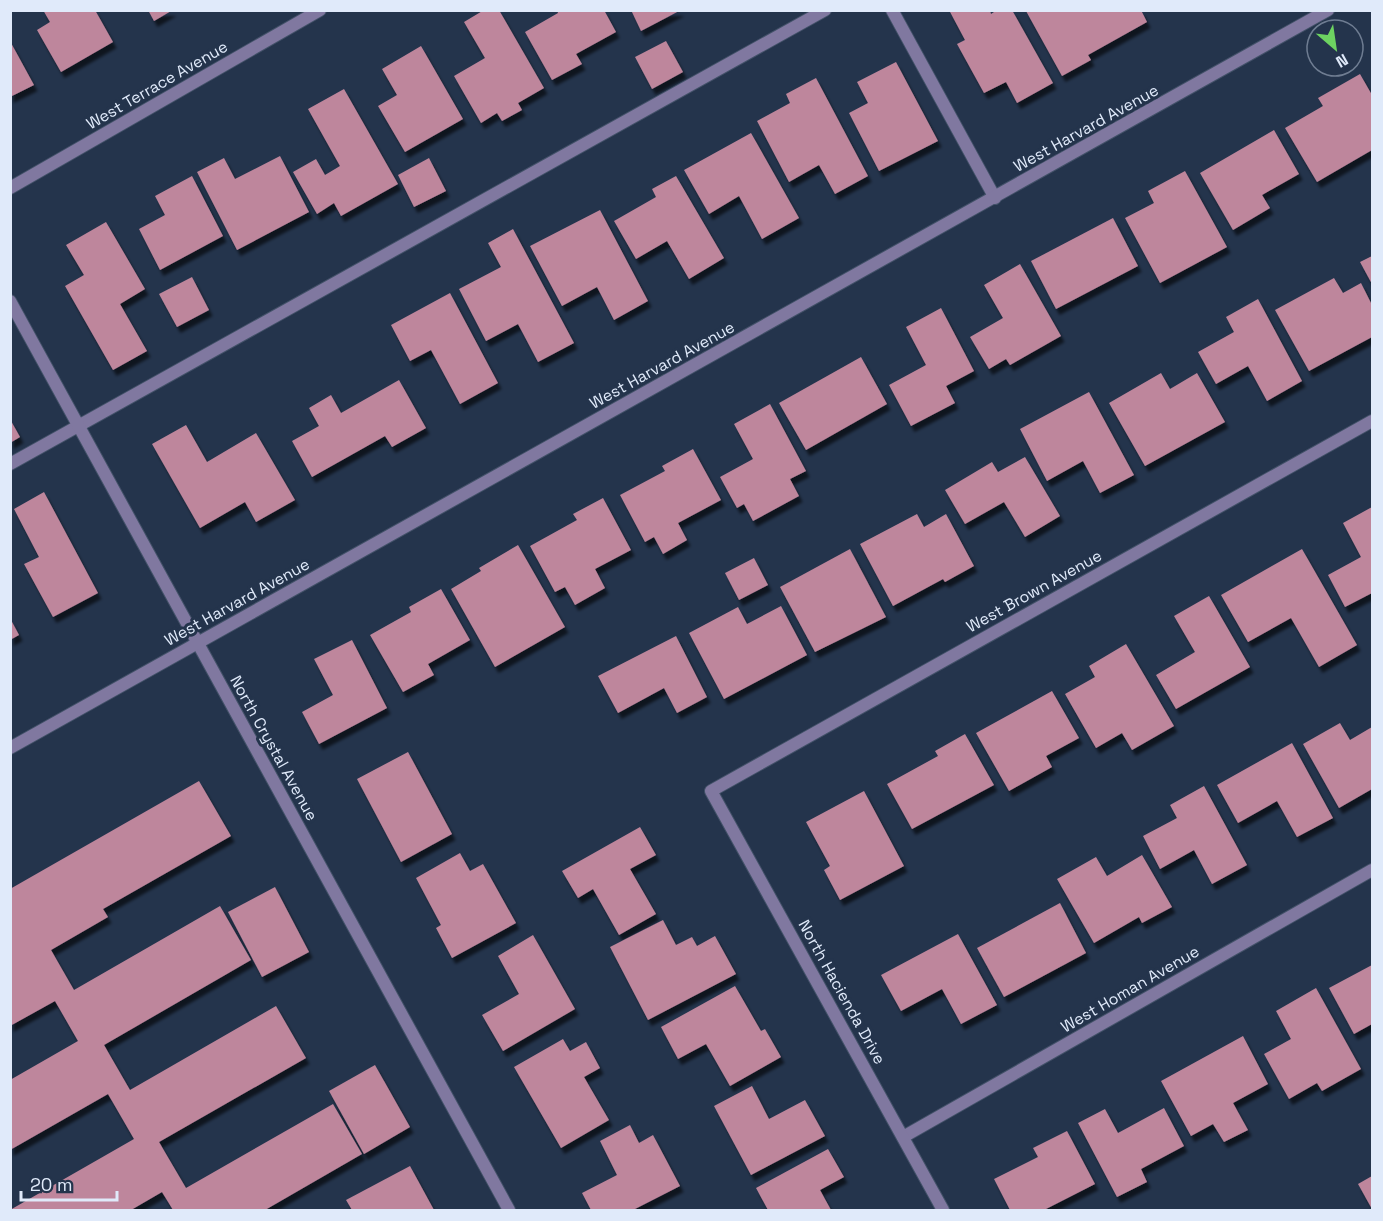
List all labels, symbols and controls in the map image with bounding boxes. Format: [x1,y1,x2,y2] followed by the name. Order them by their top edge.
[1305,18,1365,78] north arrow
[82,36,232,134] street label: West Terrace Avenue
[1332,49,1352,72] text: N
[1010,79,1162,177] street label: West Harvard Avenue
[586,316,738,414] street label: West Harvard Avenue
[962,545,1106,637] street label: West Brown Avenue
[161,553,313,651] street label: West Harvard Avenue
[225,672,323,824] street label: North Crystal Avenue
[794,916,890,1068] street label: North Hacienda Drive
[1057,941,1203,1037] street label: West Homan Avenue
[21,1164,117,1202] scale bar
[30,1173,73,1196] text: 20 m

